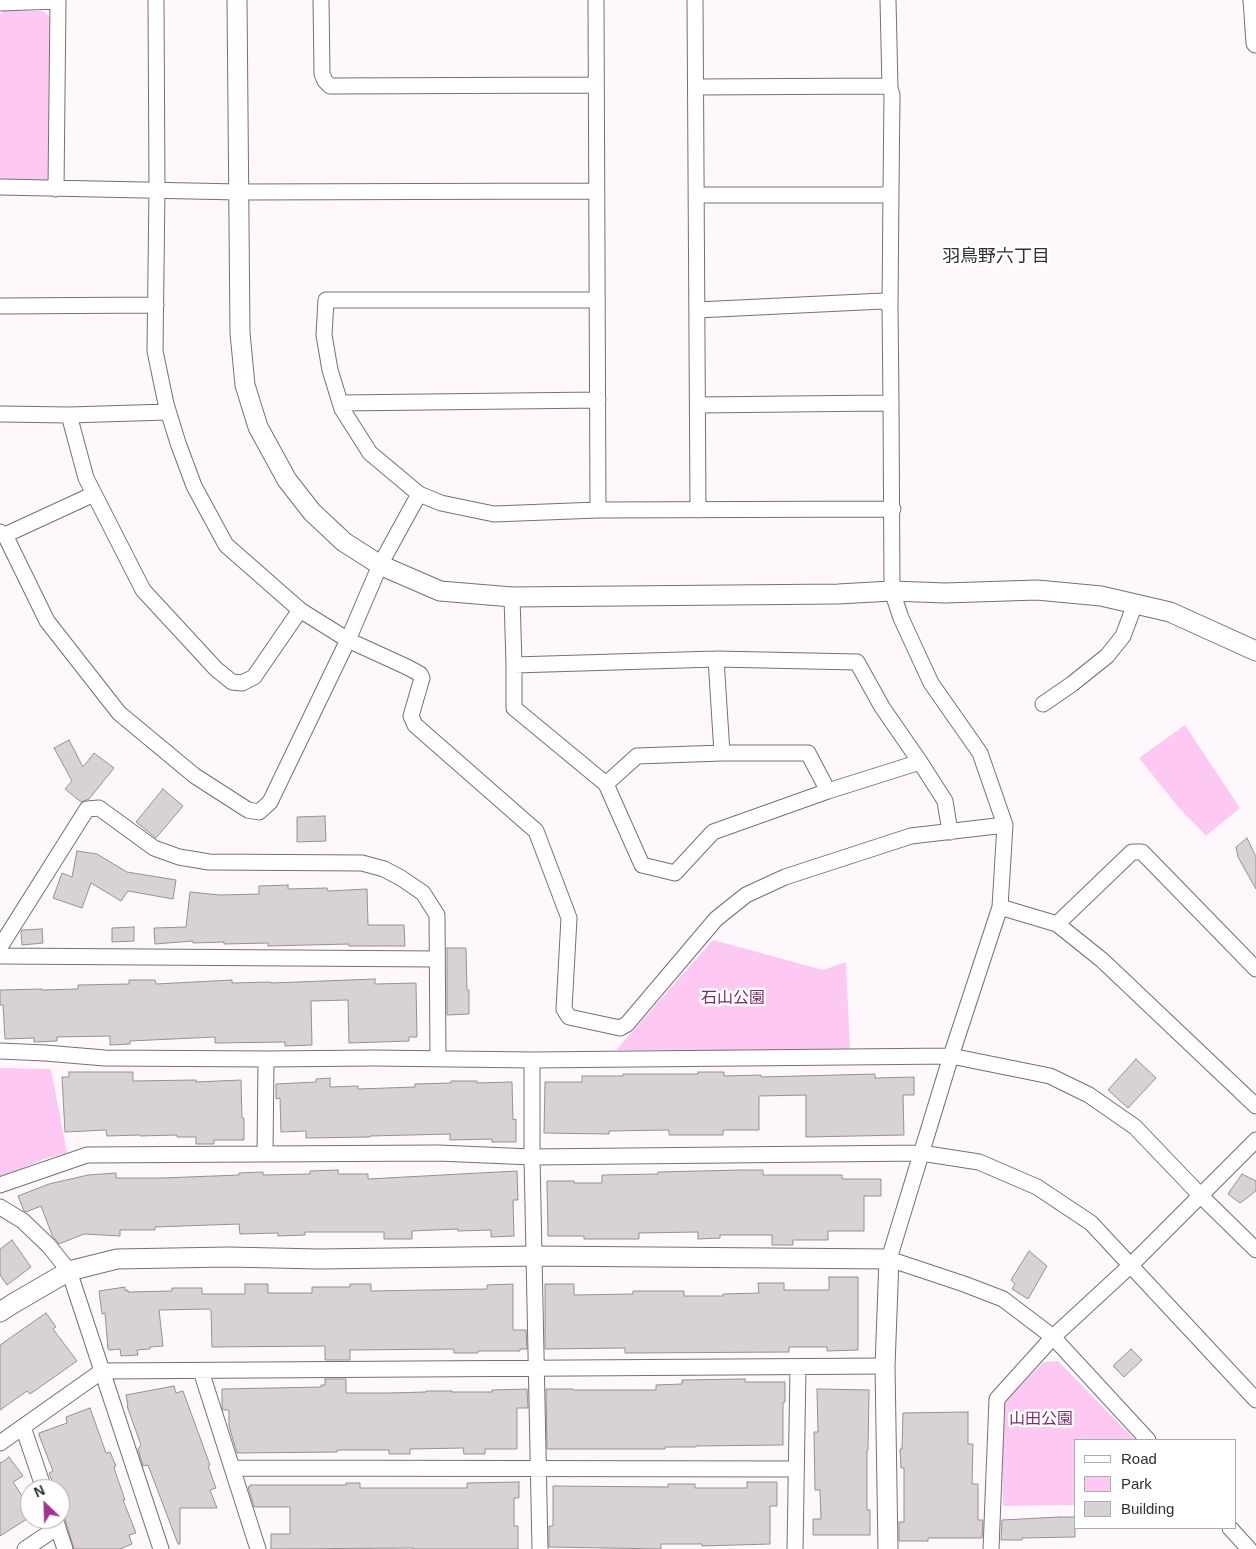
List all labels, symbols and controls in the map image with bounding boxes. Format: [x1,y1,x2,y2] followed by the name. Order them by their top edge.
[942,246,1050,268] district label: 羽鳥野六丁目
[701,989,765,1009] park label: 石山公園
[1009,1410,1073,1430] park label: 山田公園
[1074,1439,1236,1529] legend
[1121,1450,1157,1467] text: Road
[1121,1475,1152,1492] text: Park
[20,1479,70,1529] north arrow
[31,1482,47,1501] text: N
[1121,1500,1174,1517] text: Building

